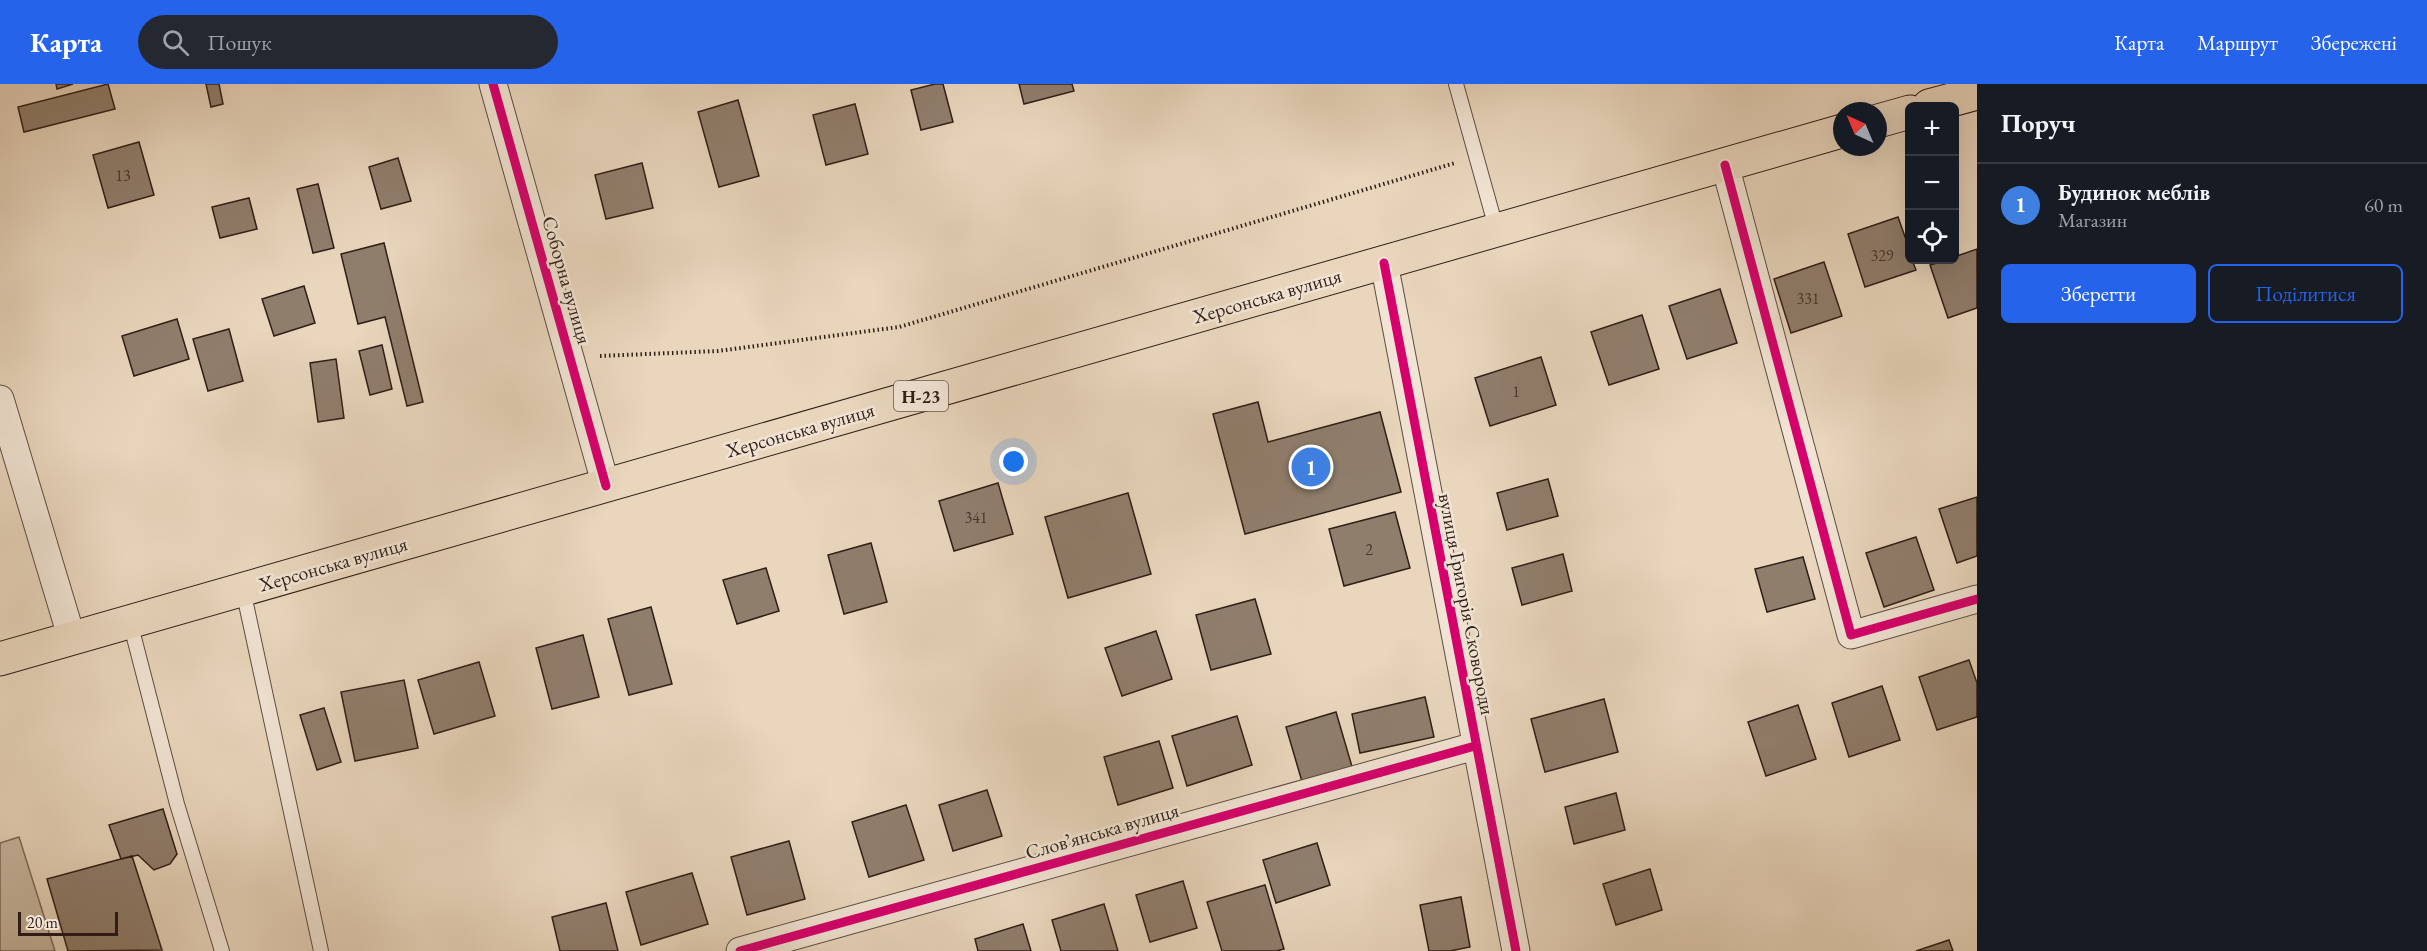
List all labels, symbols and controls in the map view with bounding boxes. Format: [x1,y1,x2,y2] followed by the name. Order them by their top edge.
[138,15,558,69] search box
[30,24,102,60] text: Карта
[159,26,192,59] icon: search
[207,28,272,57] text: Пошук
[2114,29,2164,56] text: Карта
[2197,29,2278,56] text: Маршрут
[2311,29,2397,56] text: Збережені
[1833,102,1887,156] north arrow
[1905,102,1959,264] map controls
[1905,102,1959,156] button: +
[2001,106,2076,140] text: Поруч
[1905,156,1959,210] button: −
[115,165,131,186] house number: 13
[2058,178,2210,207] text: Будинок меблів
[2015,192,2026,218] text: 1
[2364,192,2403,218] text: 60 m
[2058,207,2127,233] text: Магазин
[1905,210,1959,264] button: locate
[536,213,598,347] street label: Соборна вулиця
[1870,245,1894,266] house number: 329
[1189,262,1344,330] street label: Херсонська вулиця
[2001,264,2196,323] button: Зберегти
[2208,264,2403,323] button: Поділитися
[1796,288,1820,309] house number: 331
[894,381,948,411] road number: Н-23
[1512,381,1520,402] house number: 1
[722,396,877,464] street label: Херсонська вулиця
[1292,444,1330,490] pin: 1
[999,447,1028,476] your location
[1433,491,1501,718] street label: вулиця Григорія Сковороди
[964,507,988,528] house number: 341
[255,530,410,598] street label: Херсонська вулиця
[1365,539,1373,560] house number: 2
[1022,797,1182,865] street label: Словʼянська вулиця
[18,909,118,936] scale bar
[27,912,58,933] text: 20 m

